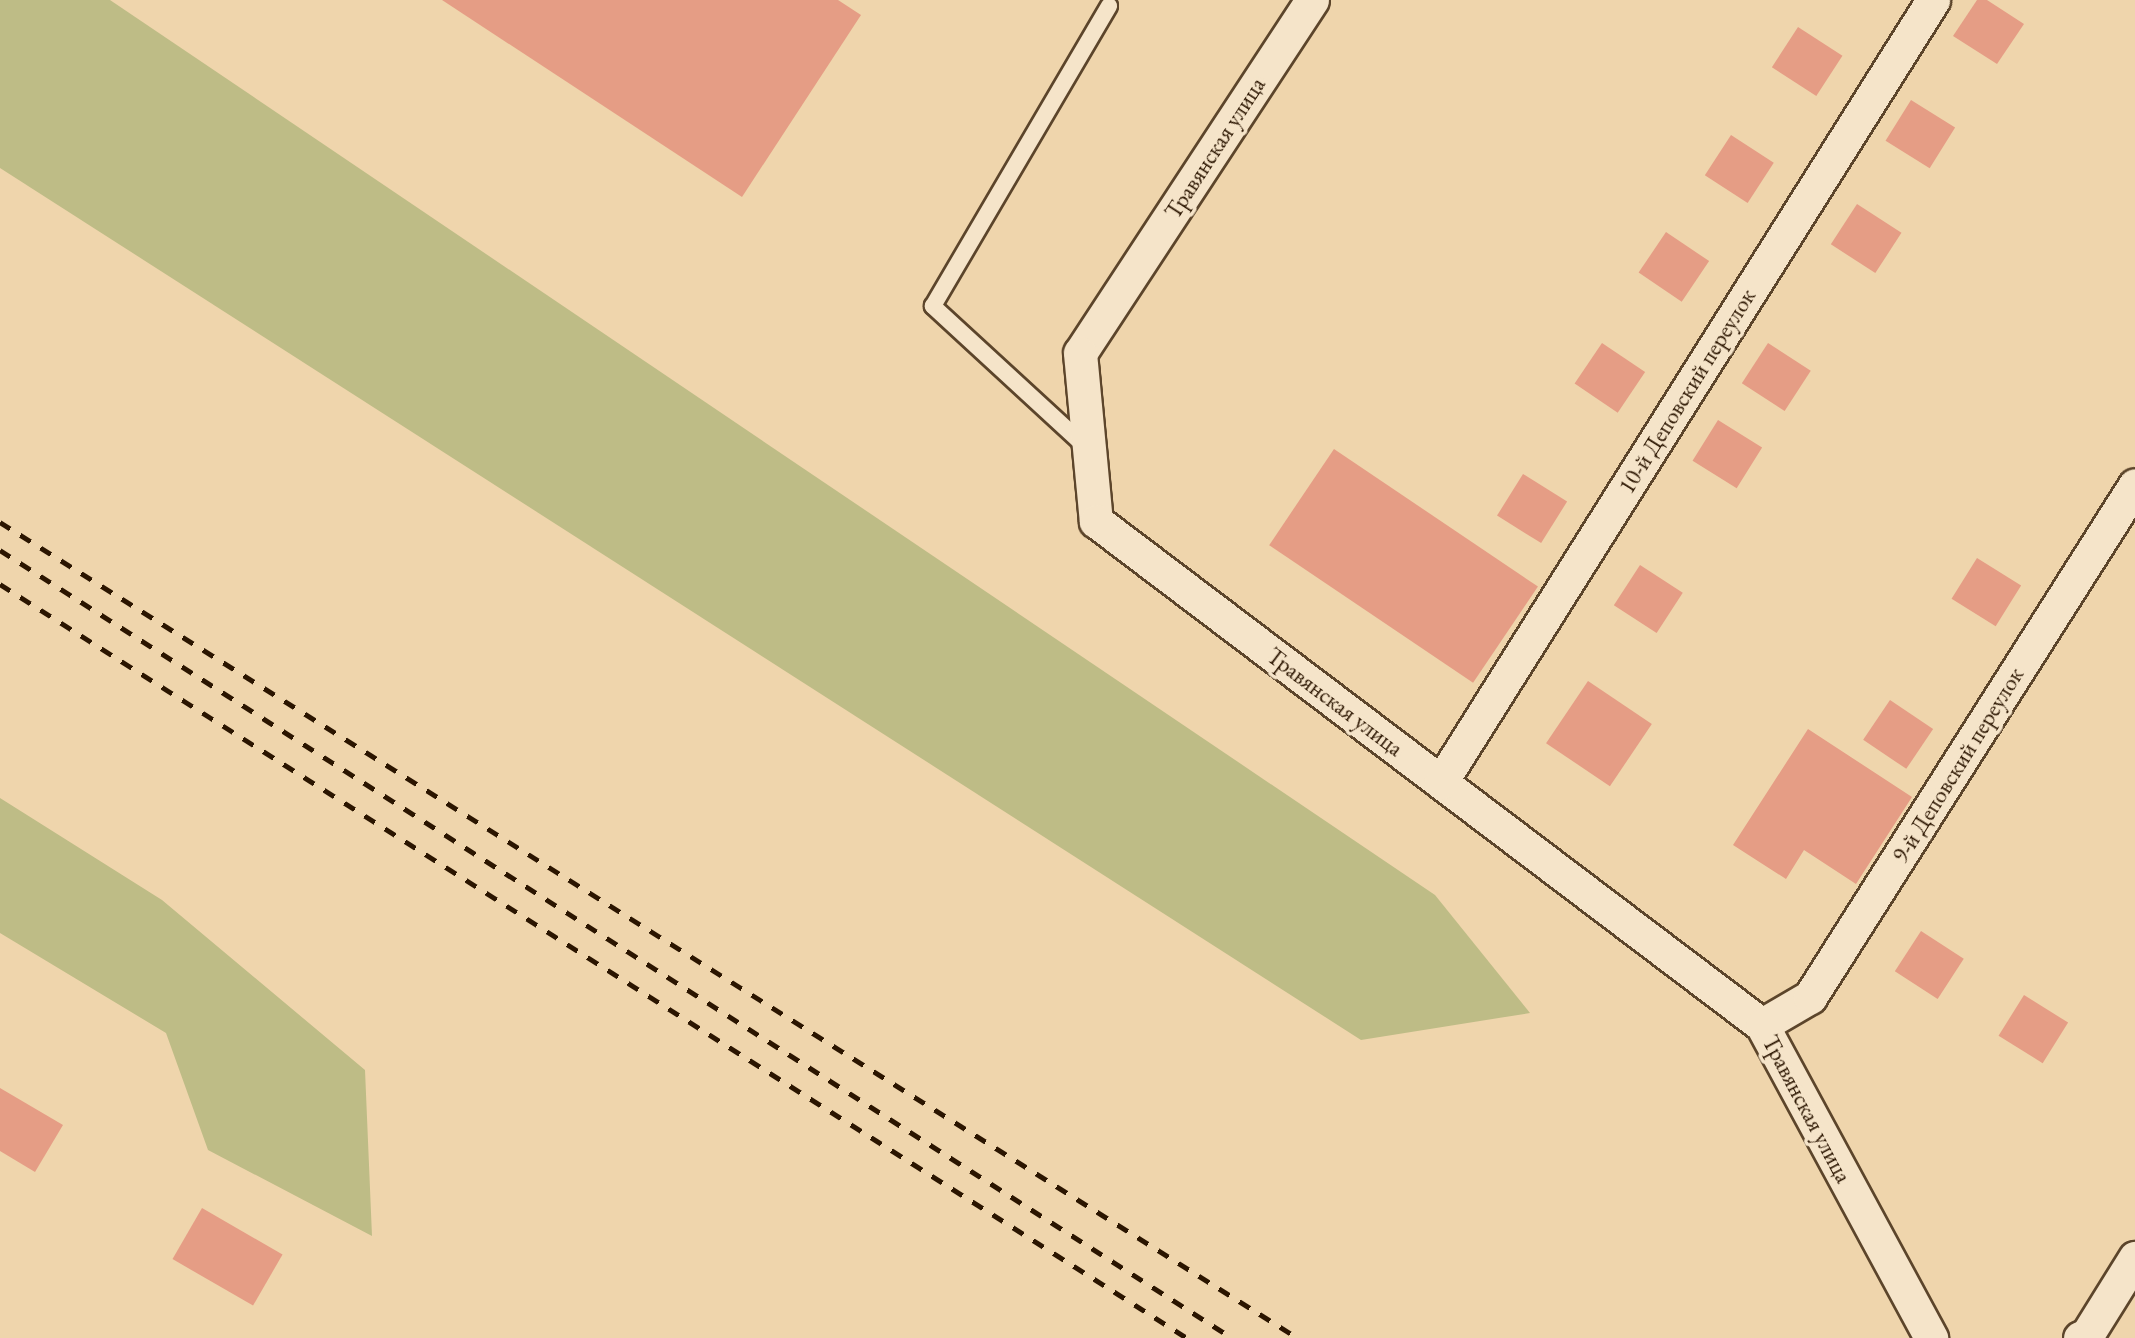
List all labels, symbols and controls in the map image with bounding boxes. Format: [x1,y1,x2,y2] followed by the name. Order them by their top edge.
[1159,72,1271,224] street label: Травянская улица
[1613,283,1761,499] street label: 10-й Деповский переулок
[1262,642,1408,762] street label: Травянская улица
[1887,662,2029,868] street label: 9-й Деповский переулок
[1757,1031,1857,1187] street label: Травянская улица

